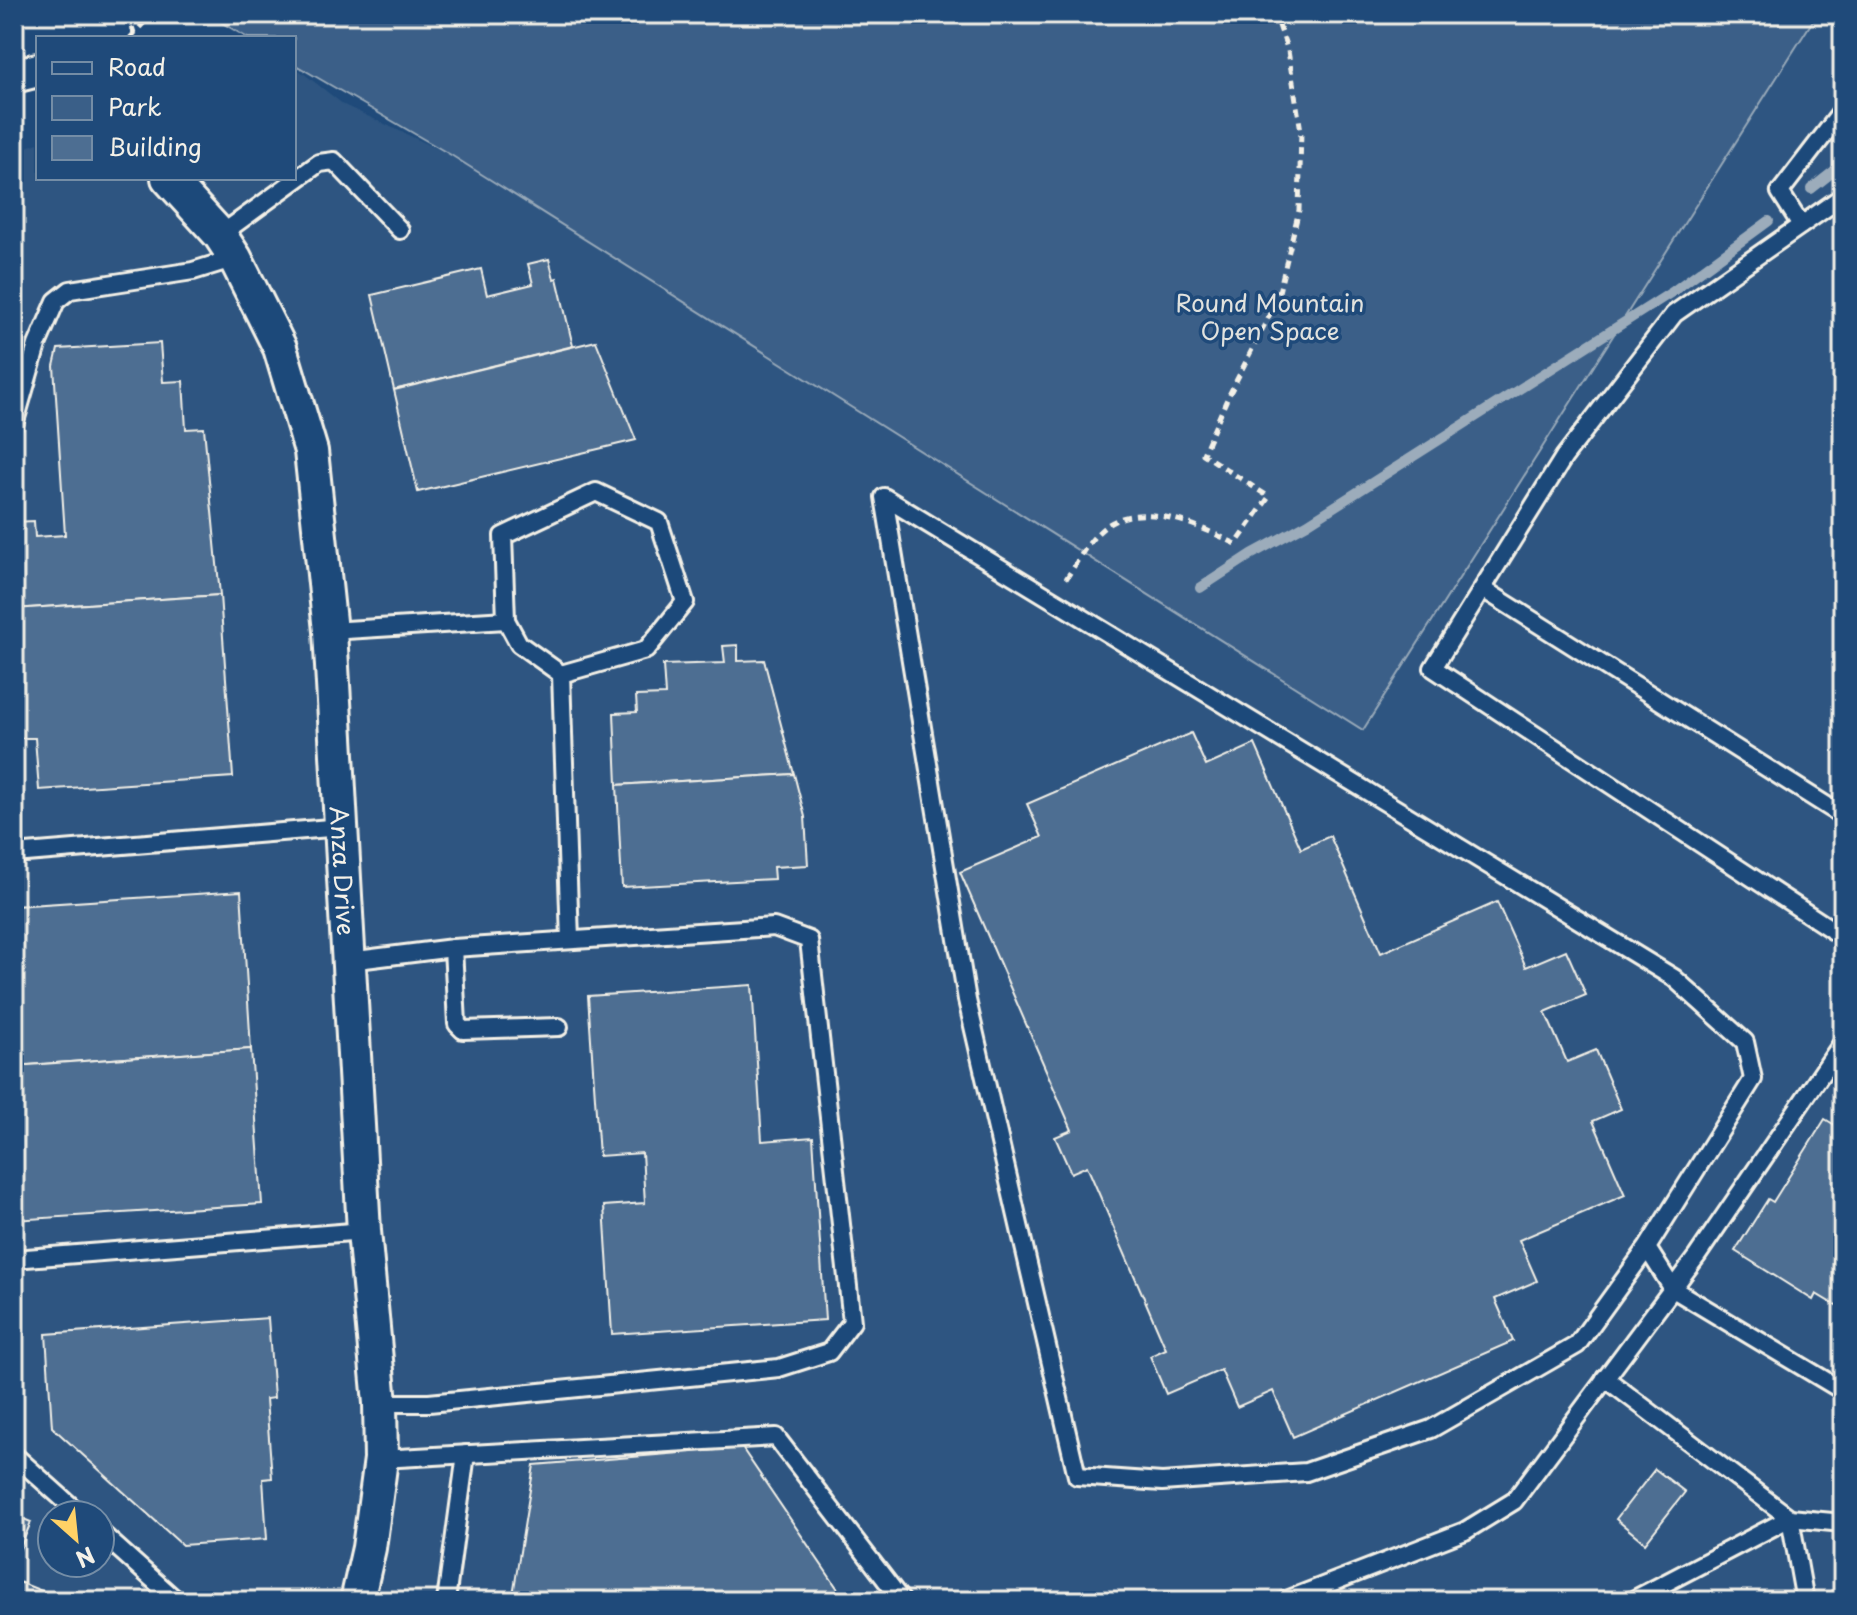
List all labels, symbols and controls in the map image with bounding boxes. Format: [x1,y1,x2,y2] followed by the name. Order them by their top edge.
[36,36,296,180] legend
[108,48,166,84] text: Road
[108,88,162,124] text: Park
[108,128,202,164] text: Building
[1176,284,1364,348] park label: Round Mountain Open Space
[322,805,365,936] street label: Anza Drive
[36,1499,116,1579] north arrow
[71,1539,101,1577] text: N

